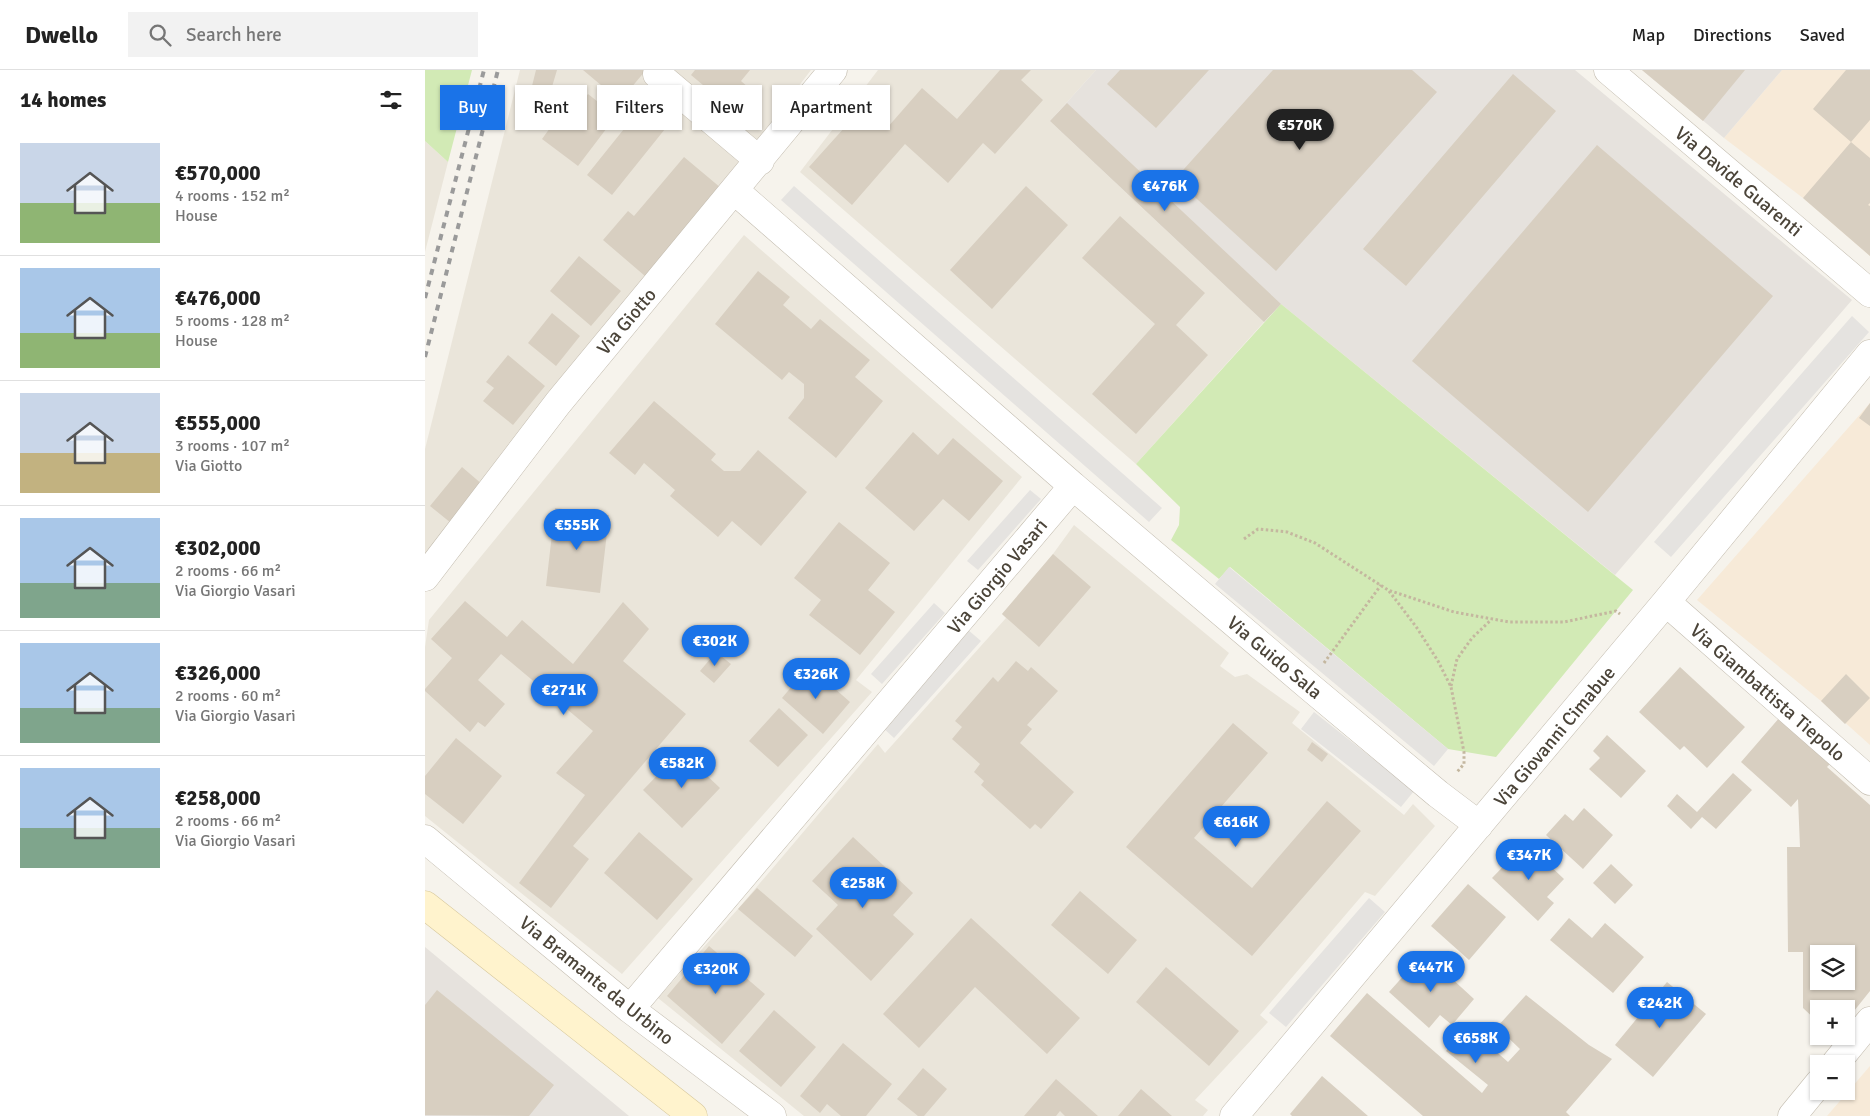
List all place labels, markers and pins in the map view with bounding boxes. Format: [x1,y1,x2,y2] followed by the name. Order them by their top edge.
[1265,108,1335,151] pin: €570K
[1130,170,1200,212] pin: €476K
[542,508,612,551] pin: €555K
[680,624,750,667] pin: €302K
[781,658,851,700] pin: €326K
[529,674,599,716] pin: €271K
[647,746,717,789] pin: €582K
[1201,806,1271,848] pin: €616K
[1494,838,1564,881] pin: €347K
[828,866,898,909] pin: €258K
[1396,950,1466,993] pin: €447K
[681,952,751,995] pin: €320K
[1625,986,1695,1029] pin: €242K
[1441,1022,1511,1064] pin: €658K

